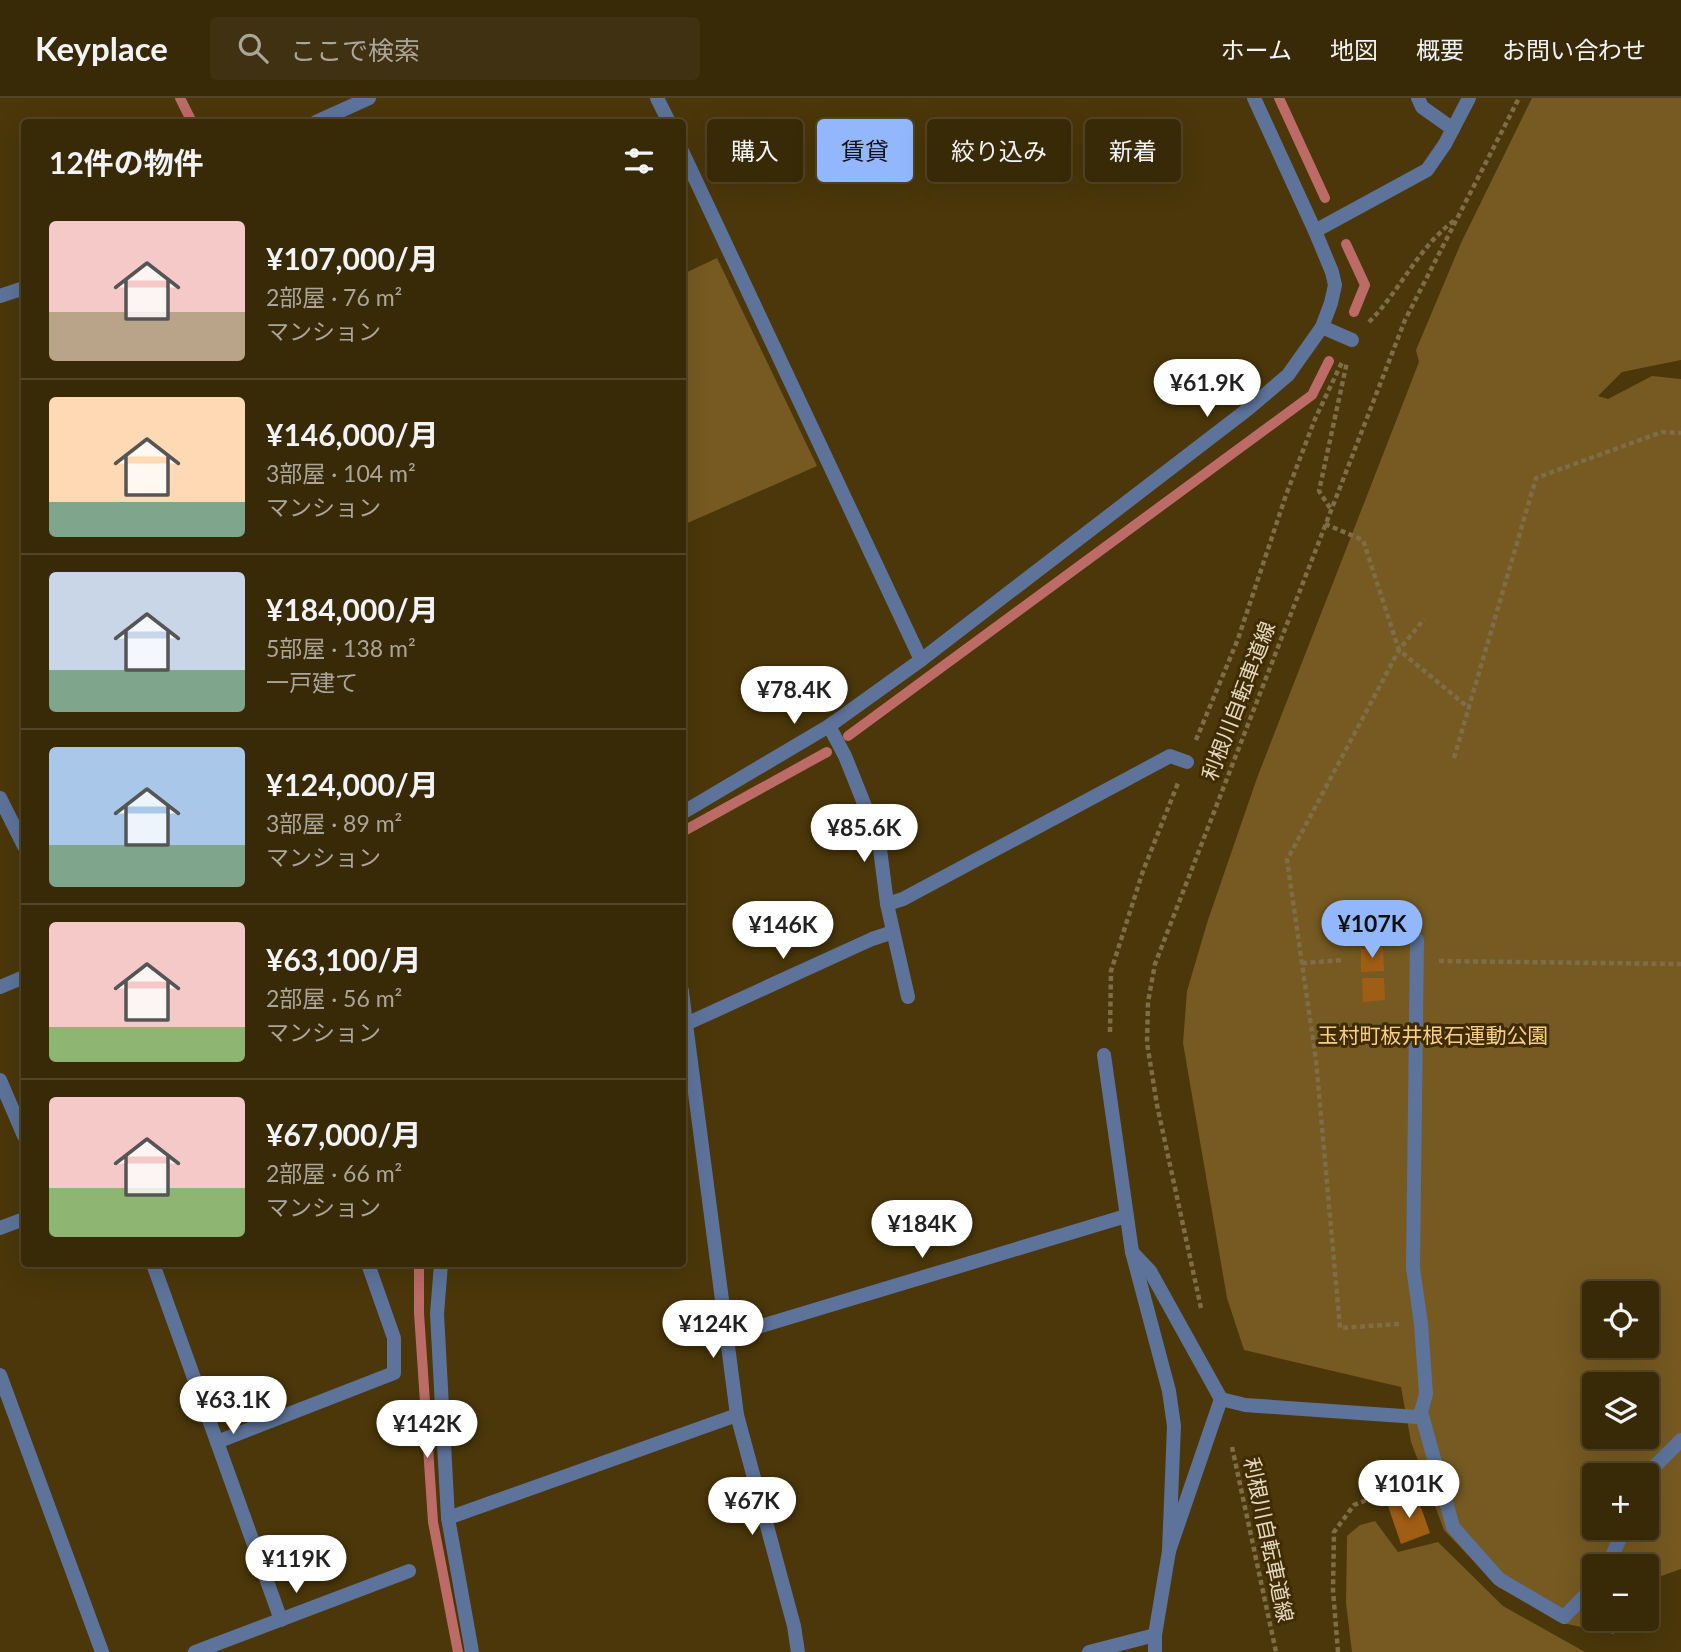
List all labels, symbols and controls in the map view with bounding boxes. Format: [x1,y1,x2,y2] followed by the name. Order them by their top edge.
[210,17,700,80] search box
[35,28,168,68] text: Keyplace
[234,29,272,67] icon: search
[290,34,420,66] text: ここで検索
[1221,35,1292,64] text: ホーム
[1330,35,1378,64] text: 地図
[1416,35,1464,64] text: 概要
[1502,35,1646,64] text: お問い合わせ
[707,119,803,182] chip: 購入
[817,119,913,182] chip: 賃貸
[927,119,1071,182] chip: 絞り込み
[1085,119,1181,182] chip: 新着
[620,142,658,180] icon: filters
[49,144,204,180] text: 12件の物件
[266,240,439,276] text: ¥107,000/月
[105,249,189,333] icon: home
[266,283,402,311] text: 2部屋 · 76 m²
[266,317,381,345] text: マンション
[1150,360,1264,419] pin: ¥61.9K
[1170,368,1244,396] text: ¥61.9K
[266,416,439,452] text: ¥146,000/月
[105,425,189,509] icon: home
[266,459,416,487] text: 3部屋 · 104 m²
[266,493,381,521] text: マンション
[266,591,439,627] text: ¥184,000/月
[105,600,189,684] icon: home
[1196,618,1279,783] street label: 利根川自転車道線
[266,634,416,662] text: 5部屋 · 138 m²
[737,666,851,726] pin: ¥78.4K
[266,668,358,696] text: 一戸建て
[757,675,831,703] text: ¥78.4K
[266,766,439,802] text: ¥124,000/月
[105,775,189,859] icon: home
[807,804,921,864] pin: ¥85.6K
[266,809,402,837] text: 3部屋 · 89 m²
[827,813,901,841] text: ¥85.6K
[266,843,381,871] text: マンション
[1323,900,1421,960] pin: ¥107K
[734,902,832,961] pin: ¥146K
[1337,909,1407,937] text: ¥107K
[748,910,818,938] text: ¥146K
[266,941,421,977] text: ¥63,100/月
[105,950,189,1034] icon: home
[266,984,402,1012] text: 2部屋 · 56 m²
[266,1018,381,1046] text: マンション
[1318,1022,1549,1047] park label: 玉村町板井根石運動公園
[266,1116,421,1152] text: ¥67,000/月
[105,1125,189,1209] icon: home
[266,1159,402,1187] text: 2部屋 · 66 m²
[266,1193,381,1221] text: マンション
[873,1200,971,1260] pin: ¥184K
[887,1209,957,1237] text: ¥184K
[1582,1281,1659,1631] map controls
[1582,1281,1659,1358] button: locate
[664,1300,762,1360] pin: ¥124K
[678,1309,748,1337] text: ¥124K
[1582,1372,1659,1449] button: layers
[176,1376,290,1436] pin: ¥63.1K
[196,1385,270,1413] text: ¥63.1K
[378,1400,476,1460] pin: ¥142K
[392,1409,462,1437] text: ¥142K
[1240,1455,1299,1624] street label: 利根川自転車道線
[1360,1460,1458,1520] pin: ¥101K
[1582,1463,1659,1540] button: +
[1374,1469,1444,1497] text: ¥101K
[711,1478,793,1537] pin: ¥67K
[724,1486,780,1514] text: ¥67K
[247,1536,345,1595] pin: ¥119K
[261,1544,331,1572] text: ¥119K
[1582,1554,1659,1631] button: −

